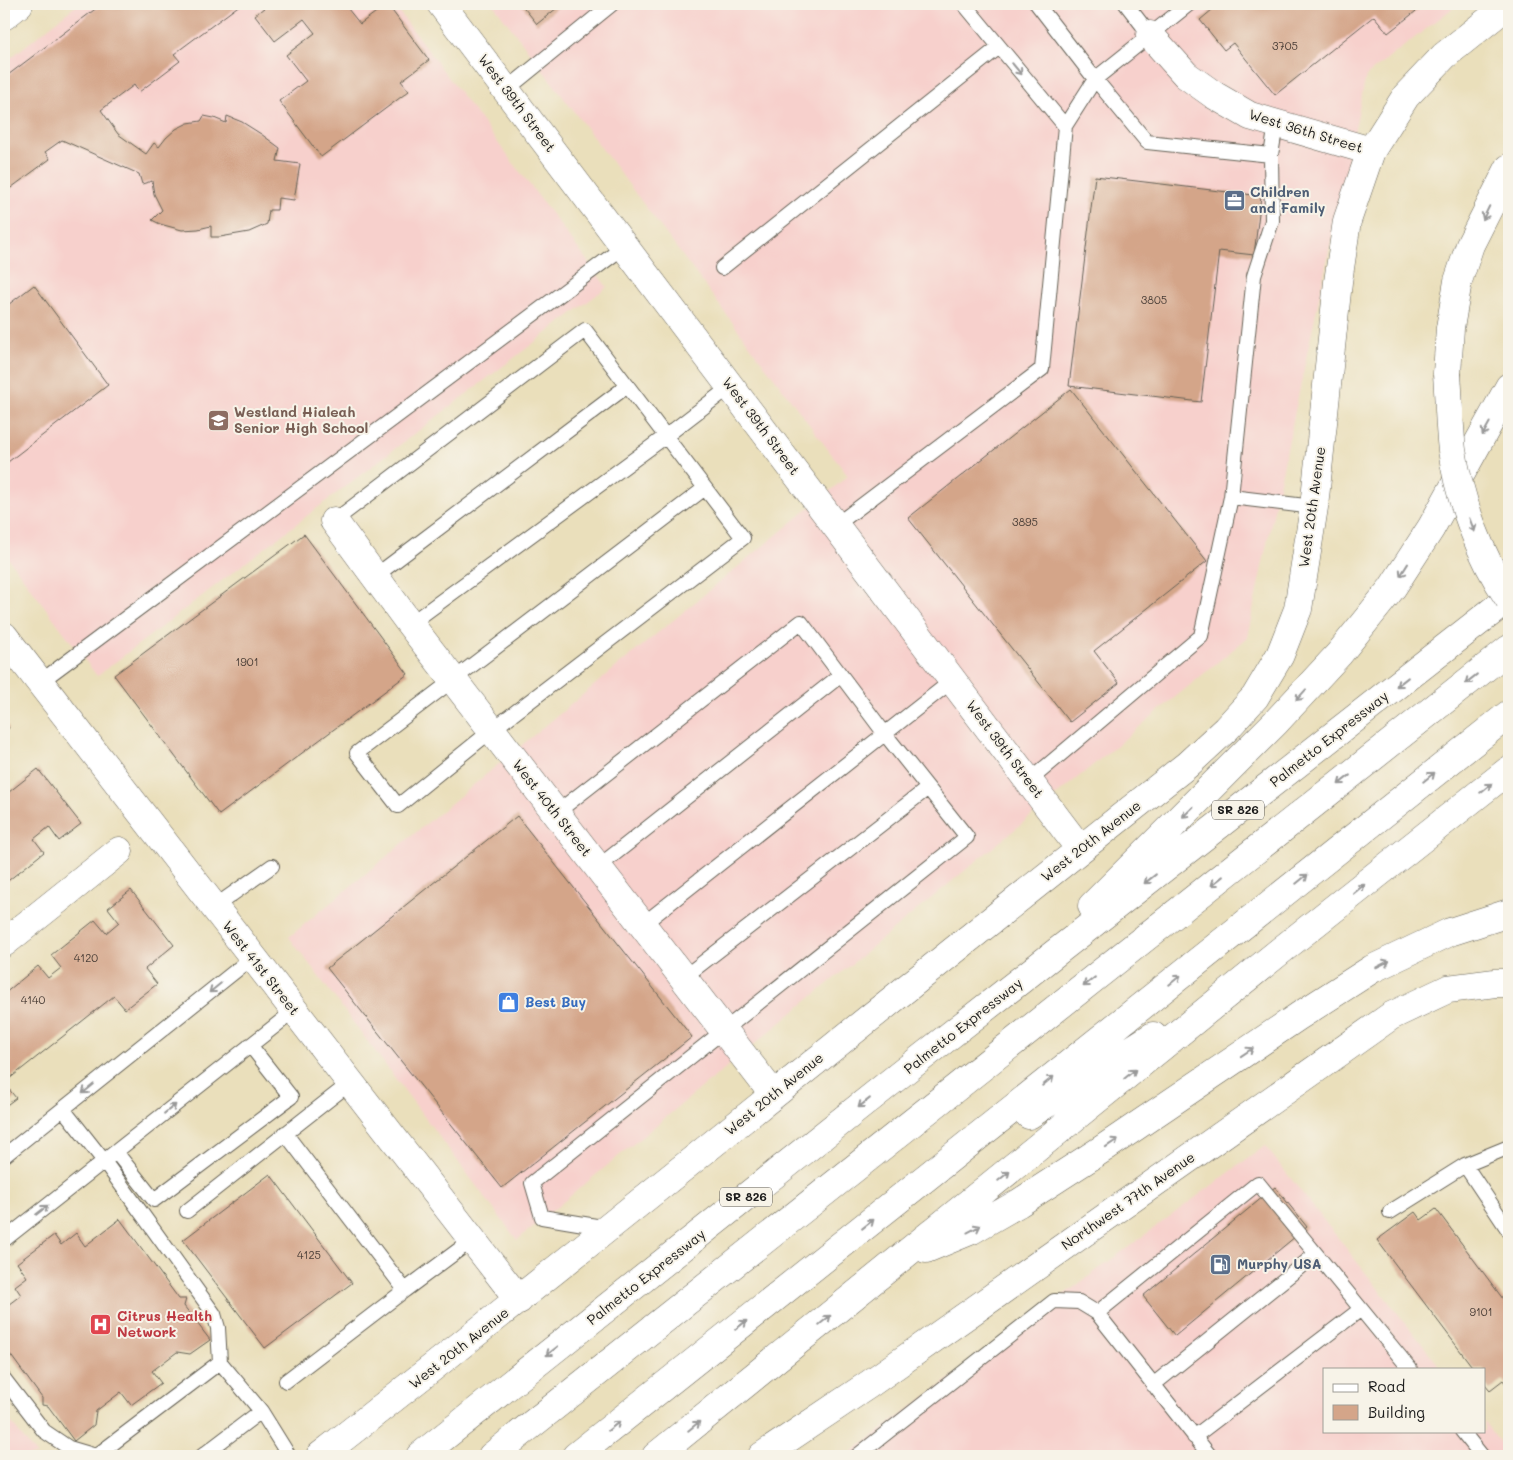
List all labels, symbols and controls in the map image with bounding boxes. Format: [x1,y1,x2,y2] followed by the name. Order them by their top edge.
[1272,38,1298,53] house number: 3705
[474,50,560,156] street label: West 39th Street
[1011,62,1023,75] one-way arrow
[1247,104,1365,157] street label: West 36th Street
[1250,182,1326,217] place label: Children and Family
[1222,188,1246,212] office icon: Children and Family
[1481,205,1490,220] one-way arrow
[1141,292,1167,307] house number: 3805
[718,373,804,479] street label: West 39th Street
[234,402,368,437] place label: Westland Hialeah Senior High School
[206,408,230,432] school or university icon: Westland Hialeah Senior High School
[1480,421,1490,436] one-way arrow
[1294,445,1329,569] street label: West 20th Avenue
[1012,514,1038,529] house number: 3895
[1468,517,1477,532] one-way arrow
[1399,562,1409,576] one-way arrow
[235,654,259,669] house number: 1901
[1464,674,1478,684] one-way arrow
[1395,677,1409,687] one-way arrow
[1265,686,1392,791] street label: Palmetto Expressway
[1295,689,1307,702] one-way arrow
[962,696,1048,802] street label: West 39th Street
[508,755,596,860] street label: West 40th Street
[1422,772,1435,783] one-way arrow
[1338,775,1351,786] one-way arrow
[1479,783,1492,794] one-way arrow
[1037,796,1145,886] street label: West 20th Avenue
[1212,800,1264,820] road number: SR 826
[1182,805,1194,818] one-way arrow
[1295,873,1308,884] one-way arrow
[1144,874,1157,885] one-way arrow
[1210,876,1223,887] one-way arrow
[1352,884,1365,895] one-way arrow
[219,917,304,1019] street label: West 41st Street
[74,950,98,965] house number: 4120
[1375,959,1390,968] one-way arrow
[899,973,1026,1078] street label: Palmetto Expressway
[1168,974,1181,985] one-way arrow
[1083,977,1096,988] one-way arrow
[209,982,222,993] one-way arrow
[497,990,521,1014] shop icon: Best Buy
[21,992,46,1007] house number: 4140
[525,992,587,1011] place label: Best Buy
[1239,1047,1253,1057] one-way arrow
[720,1048,827,1139] street label: West 20th Avenue
[1123,1069,1136,1080] one-way arrow
[1041,1075,1054,1086] one-way arrow
[82,1084,95,1095] one-way arrow
[858,1098,871,1109] one-way arrow
[163,1104,176,1115] one-way arrow
[1105,1138,1119,1148] one-way arrow
[1057,1147,1198,1254] street label: Northwest 77th Avenue
[997,1171,1010,1182] one-way arrow
[720,1188,772,1206] road number: SR 826
[35,1205,48,1216] one-way arrow
[861,1218,874,1229] one-way arrow
[582,1224,709,1329] street label: Palmetto Expressway
[966,1224,981,1233] one-way arrow
[297,1247,321,1262] house number: 4125
[1209,1252,1233,1276] fuel station icon: Murphy USA
[1237,1254,1322,1273] place label: Murphy USA
[405,1303,513,1393] street label: West 20th Avenue
[1469,1304,1493,1319] house number: 9101
[117,1306,212,1341] place label: Citrus Health Network
[89,1312,113,1336] hospital icon: Citrus Health Network
[818,1315,831,1326] one-way arrow
[734,1319,747,1330] one-way arrow
[546,1346,559,1357] one-way arrow
[1323,1368,1486,1432] legend
[1368,1376,1405,1396] text: Road
[1368,1402,1425,1422] text: Building
[607,1420,620,1431] one-way arrow
[687,1420,700,1431] one-way arrow

